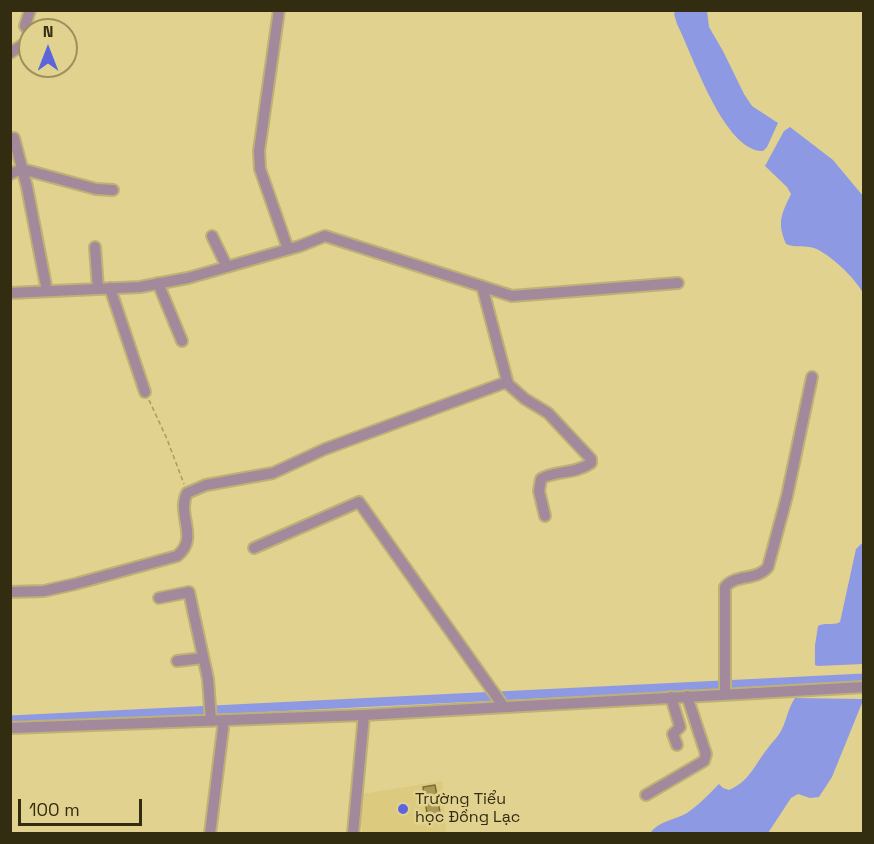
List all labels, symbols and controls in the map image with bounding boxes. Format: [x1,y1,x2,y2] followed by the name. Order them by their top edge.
[18,18,78,78] north arrow
[43,21,53,42] text: N
[21,787,146,825] scale bar
[415,790,520,828] place label: Trường Tiểu học Đồng Lạc
[29,798,80,821] text: 100 m
[396,802,410,816] marker: Trường Tiểu học Đồng Lạc

